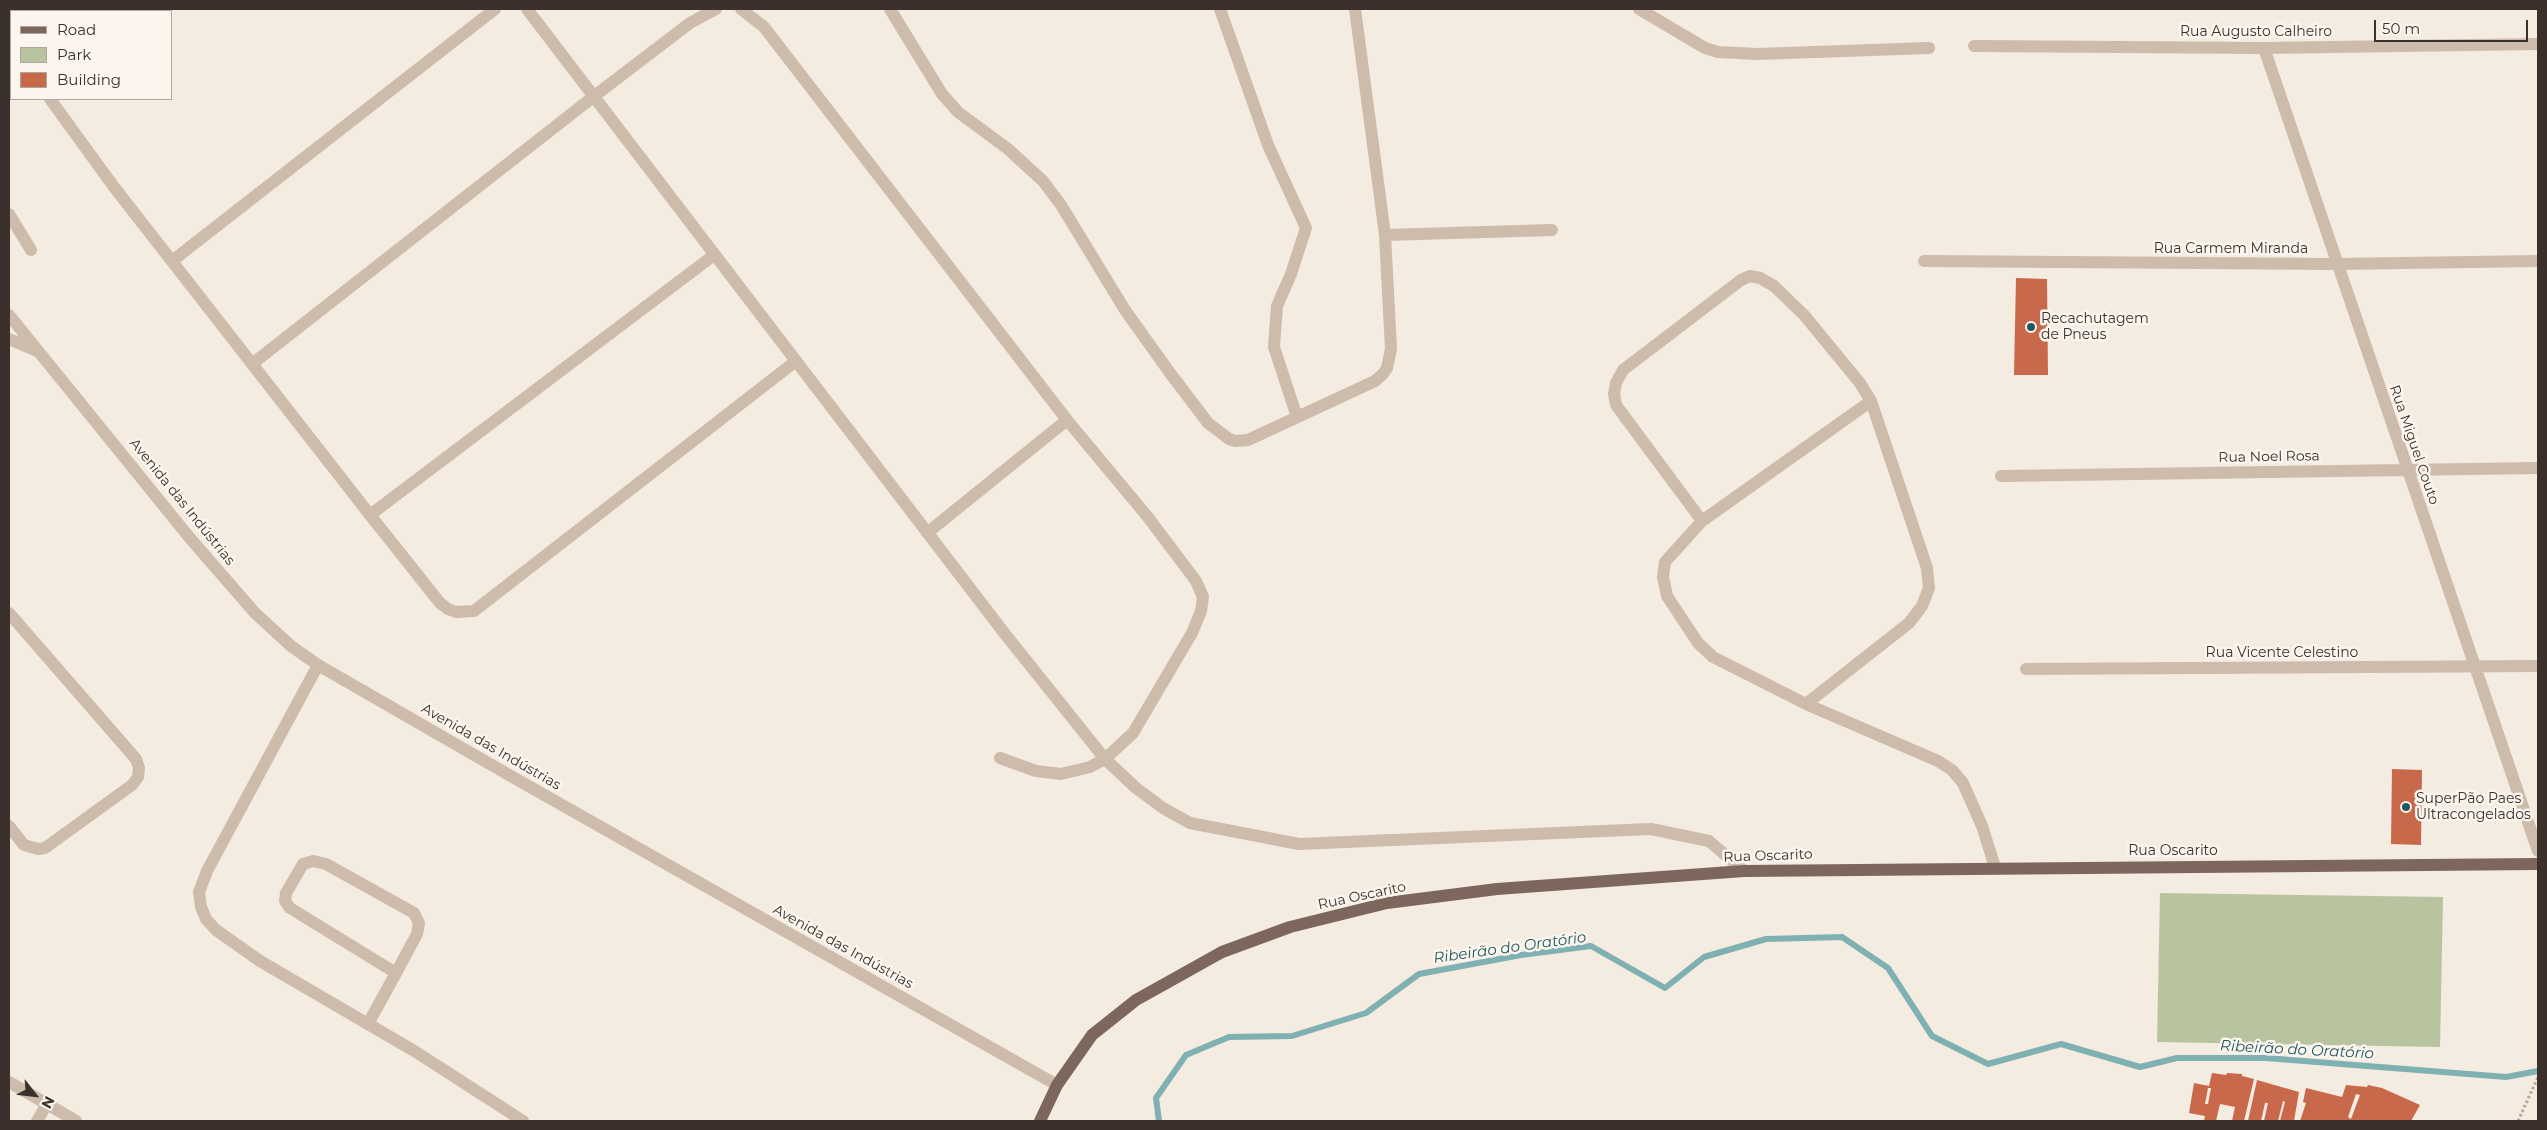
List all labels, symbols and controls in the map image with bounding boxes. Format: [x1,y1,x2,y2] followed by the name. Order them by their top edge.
[10,10,172,100] legend
[2377,10,2531,42] scale bar
[2382,19,2420,38] text: 50 m
[57,20,96,39] text: Road
[2180,24,2332,40] street label: Rua Augusto Calheiro
[57,45,91,64] text: Park
[57,70,121,89] text: Building
[2154,241,2308,257] street label: Rua Carmem Miranda
[2041,311,2149,344] place label: Recachutagem de Pneus
[2025,321,2037,333] marker: Recachutagem de Pneus
[2386,383,2442,507] street label: Rua Miguel Couto
[126,435,238,569] street label: Avenida das Indústrias
[2218,448,2320,466] street label: Rua Noel Rosa
[2206,645,2358,661] street label: Rua Vicente Celestino
[418,700,564,794] street label: Avenida das Indústrias
[2416,791,2531,824] place label: SuperPão Paes Ultracongelados
[2400,801,2412,813] marker: SuperPão Paes Ultracongelados
[2128,843,2218,859] street label: Rua Oscarito
[1723,846,1813,866] street label: Rua Oscarito
[1316,878,1408,914] street label: Rua Oscarito
[770,901,916,993] street label: Avenida das Indústrias
[1432,928,1588,968] water label: Ribeirão do Oratório
[2220,1037,2374,1063] water label: Ribeirão do Oratório
[10,1070,60,1120] north arrow
[38,1093,59,1112] text: N

